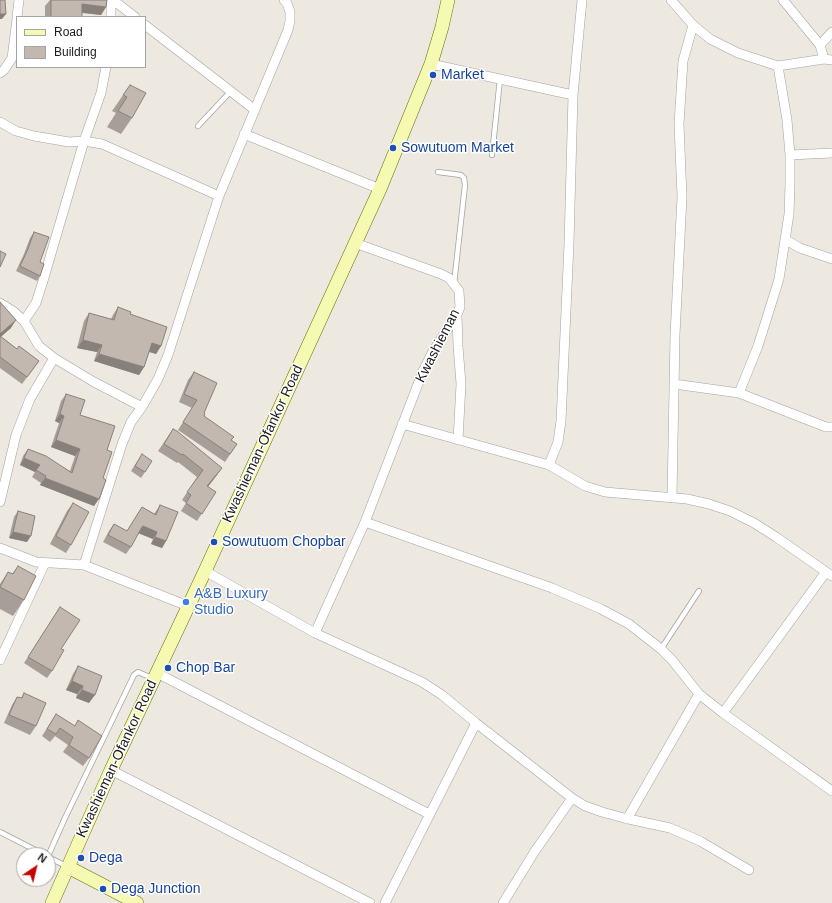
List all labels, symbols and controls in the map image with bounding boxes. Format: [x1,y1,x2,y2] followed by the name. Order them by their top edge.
[16,16,146,68] legend
[54,25,83,39] text: Road
[54,45,97,59] text: Building
[441,67,484,83] place label: Market
[428,70,438,80] marker: Market
[401,140,514,156] place label: Sowutuom Market
[388,143,398,153] marker: Sowutuom Market
[412,306,464,386] street label: Kwashieman
[219,363,307,525] street label: Kwashieman-Ofankor Road
[222,534,346,550] place label: Sowutuom Chopbar
[209,537,219,547] marker: Sowutuom Chopbar
[194,586,268,618] place label: A&B Luxury Studio
[181,597,191,607] marker: A&B Luxury Studio
[176,660,235,676] place label: Chop Bar
[163,663,173,673] marker: Chop Bar
[73,678,161,840] street label: Kwashieman-Ofankor Road
[16,847,56,887] north arrow
[89,850,122,866] place label: Dega
[36,851,49,865] text: N
[76,853,86,863] marker: Dega
[111,881,201,897] place label: Dega Junction
[98,884,108,894] marker: Dega Junction

